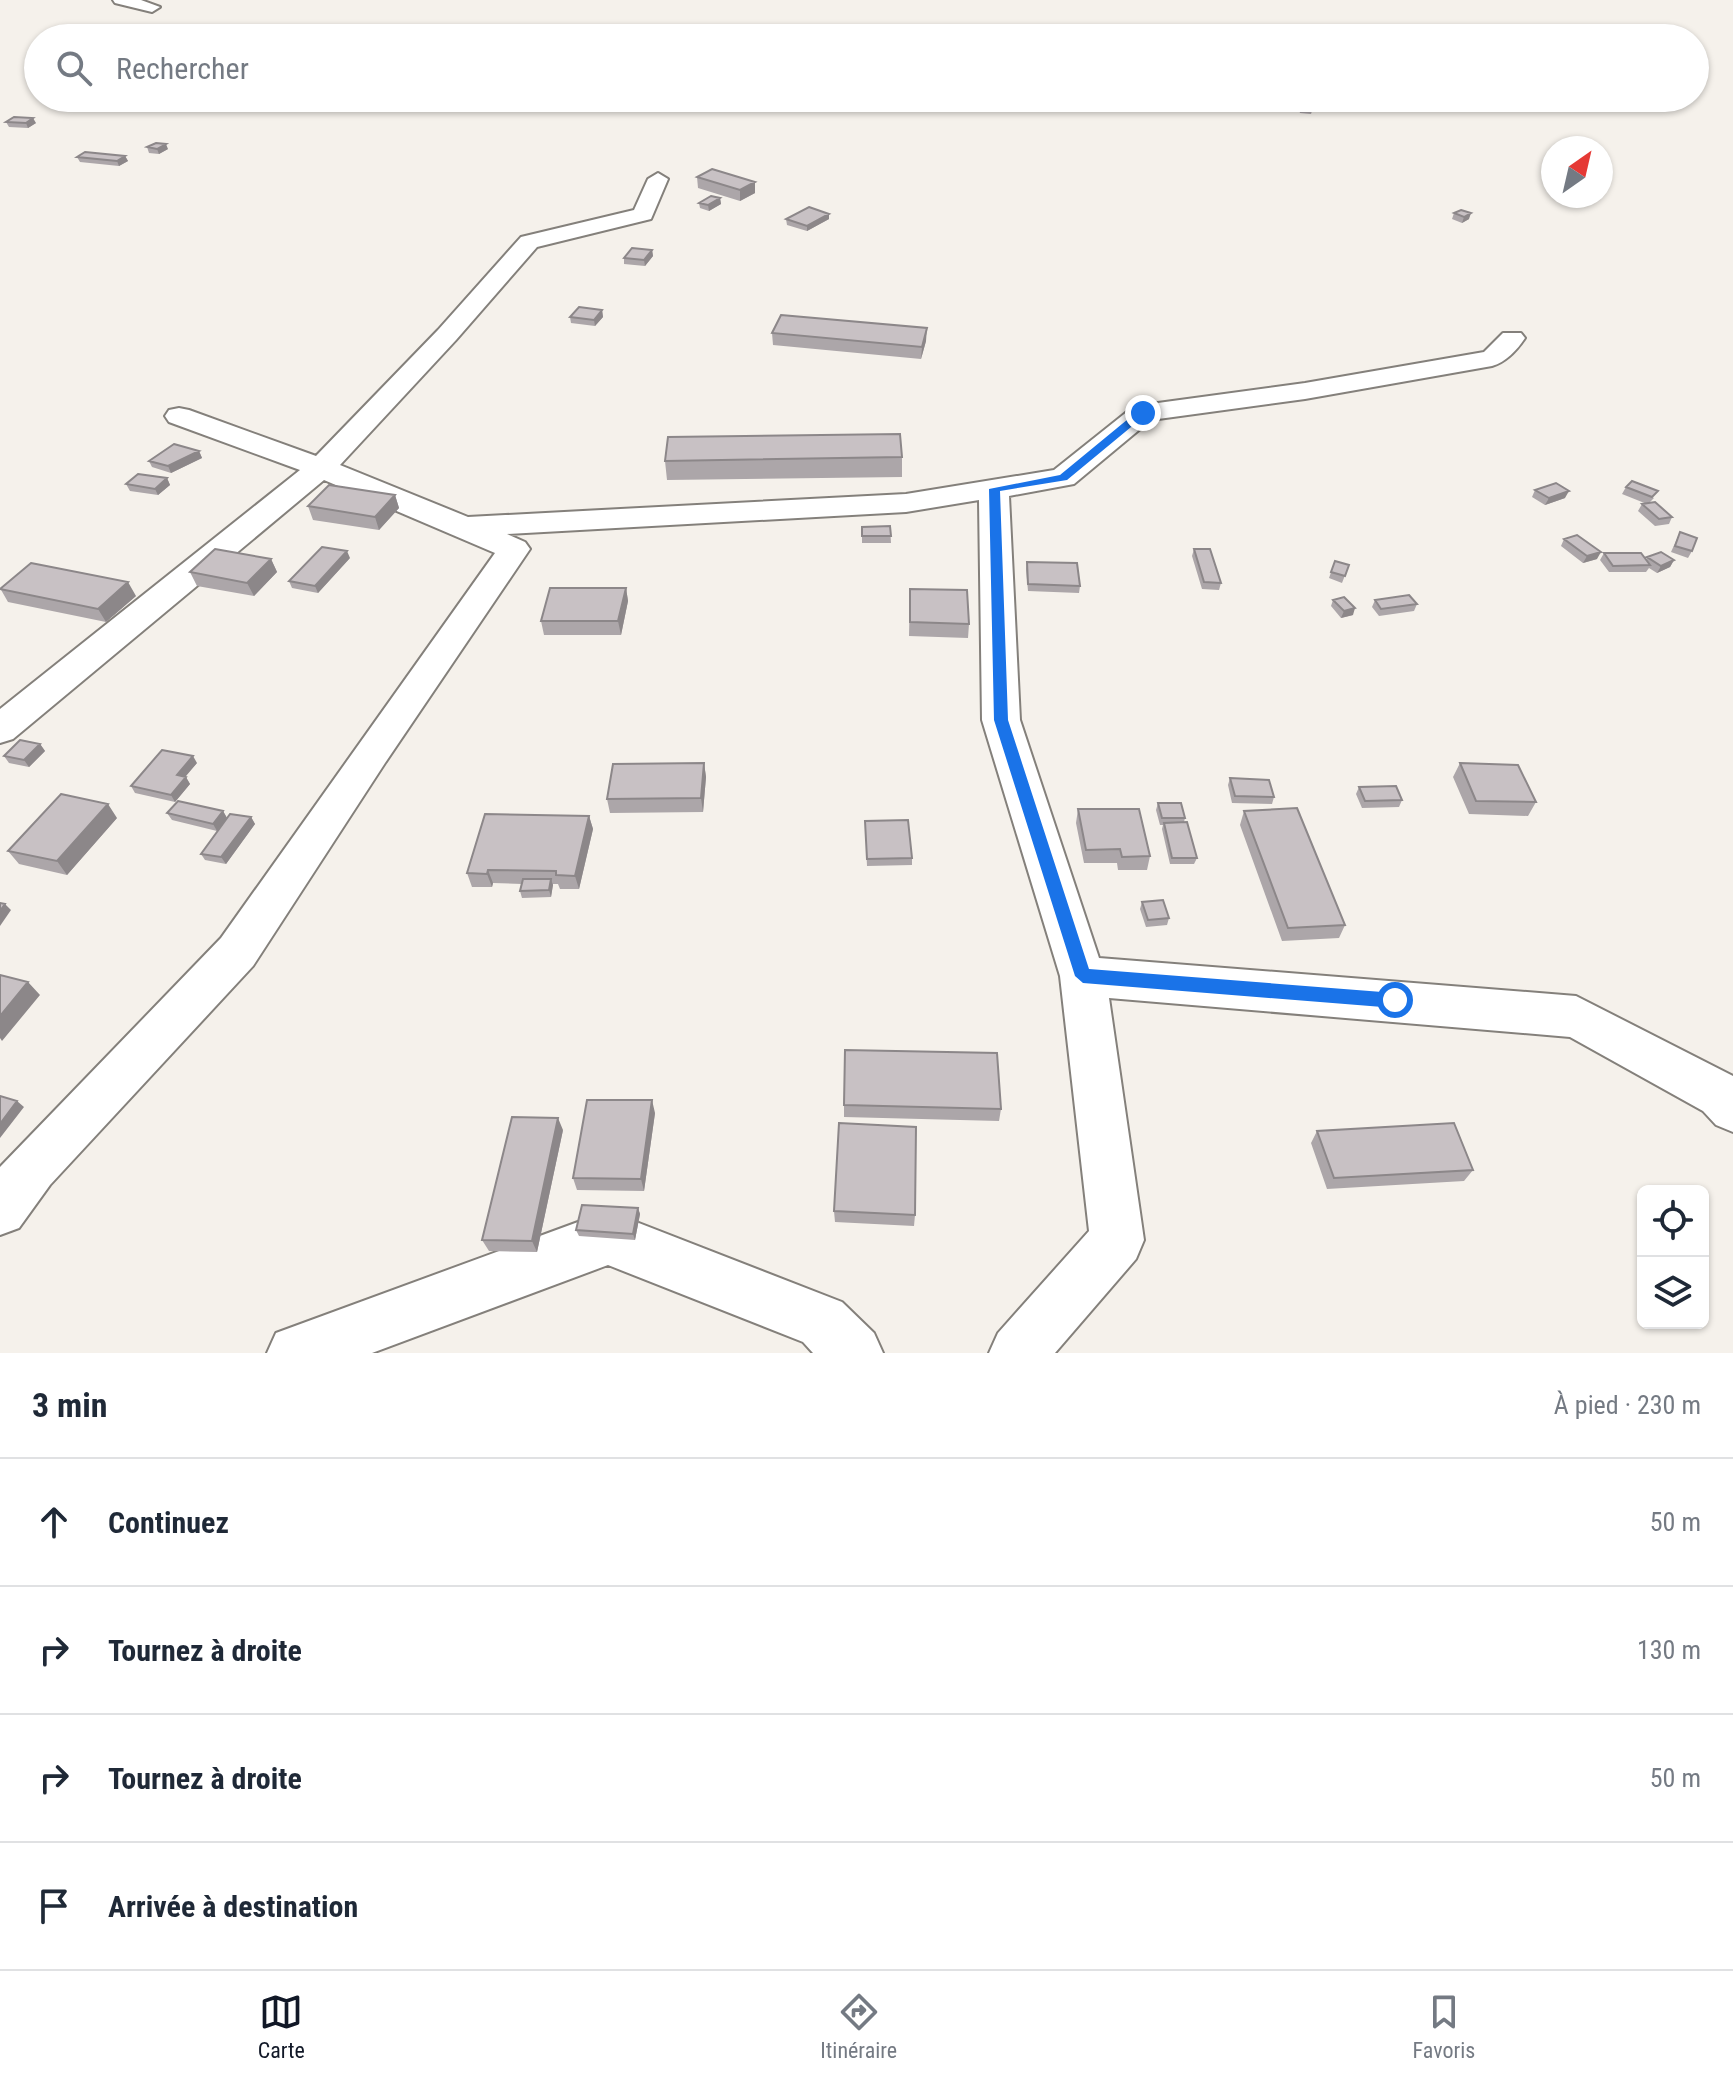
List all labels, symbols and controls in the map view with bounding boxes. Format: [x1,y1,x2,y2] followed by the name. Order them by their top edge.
[24,24,1709,112] search box
[52,46,96,90] icon: search
[116,51,249,86] text: Rechercher
[1541,136,1613,208] north arrow
[1125,395,1161,431] route end
[1377,982,1413,1018] route start
[1637,1185,1709,1329] map controls
[1637,1185,1709,1257] button: locate
[1637,1257,1709,1329] button: layers
[32,1385,108,1425] text: 3 min
[1554,1390,1701,1420] text: À pied · 230 m
[32,1500,76,1544] icon: ahead
[108,1505,229,1540] text: Continuez
[1650,1507,1701,1537] text: 50 m
[32,1628,76,1672] icon: right
[108,1633,302,1668] text: Tournez à droite
[1637,1635,1701,1665] text: 130 m
[32,1756,76,1800] icon: right
[108,1761,302,1796] text: Tournez à droite
[1650,1763,1701,1793] text: 50 m
[32,1884,76,1928] icon: arrive
[108,1889,358,1924] text: Arrivée à destination
[258,1990,305,2063] tab: Carte
[820,1990,897,2063] tab: Itinéraire
[1413,1990,1475,2063] tab: Favoris

